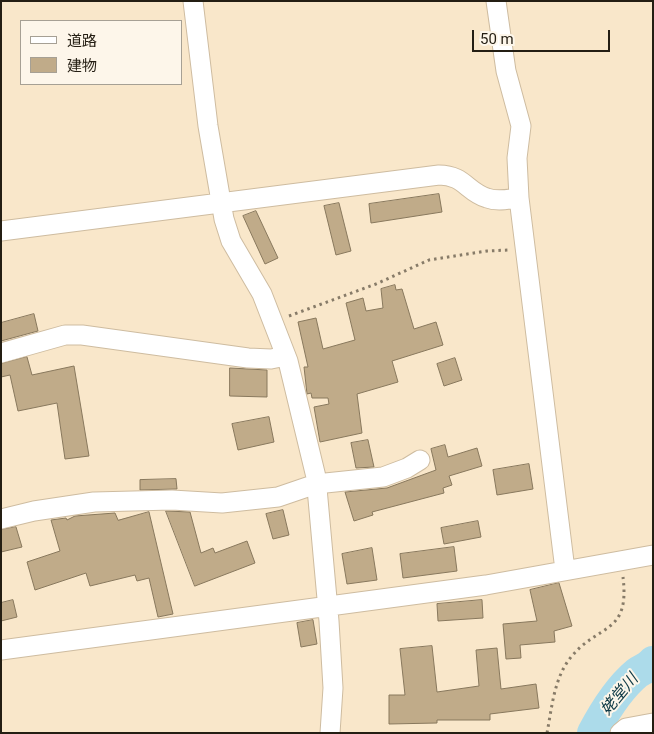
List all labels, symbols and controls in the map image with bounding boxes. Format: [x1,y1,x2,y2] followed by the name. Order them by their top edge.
[20,20,182,85] legend
[474,20,612,52] scale bar
[480,30,514,48] text: 50 m
[67,32,97,50] text: 道路
[67,57,97,75] text: 建物
[597,670,643,720] water label: 姥堂川

